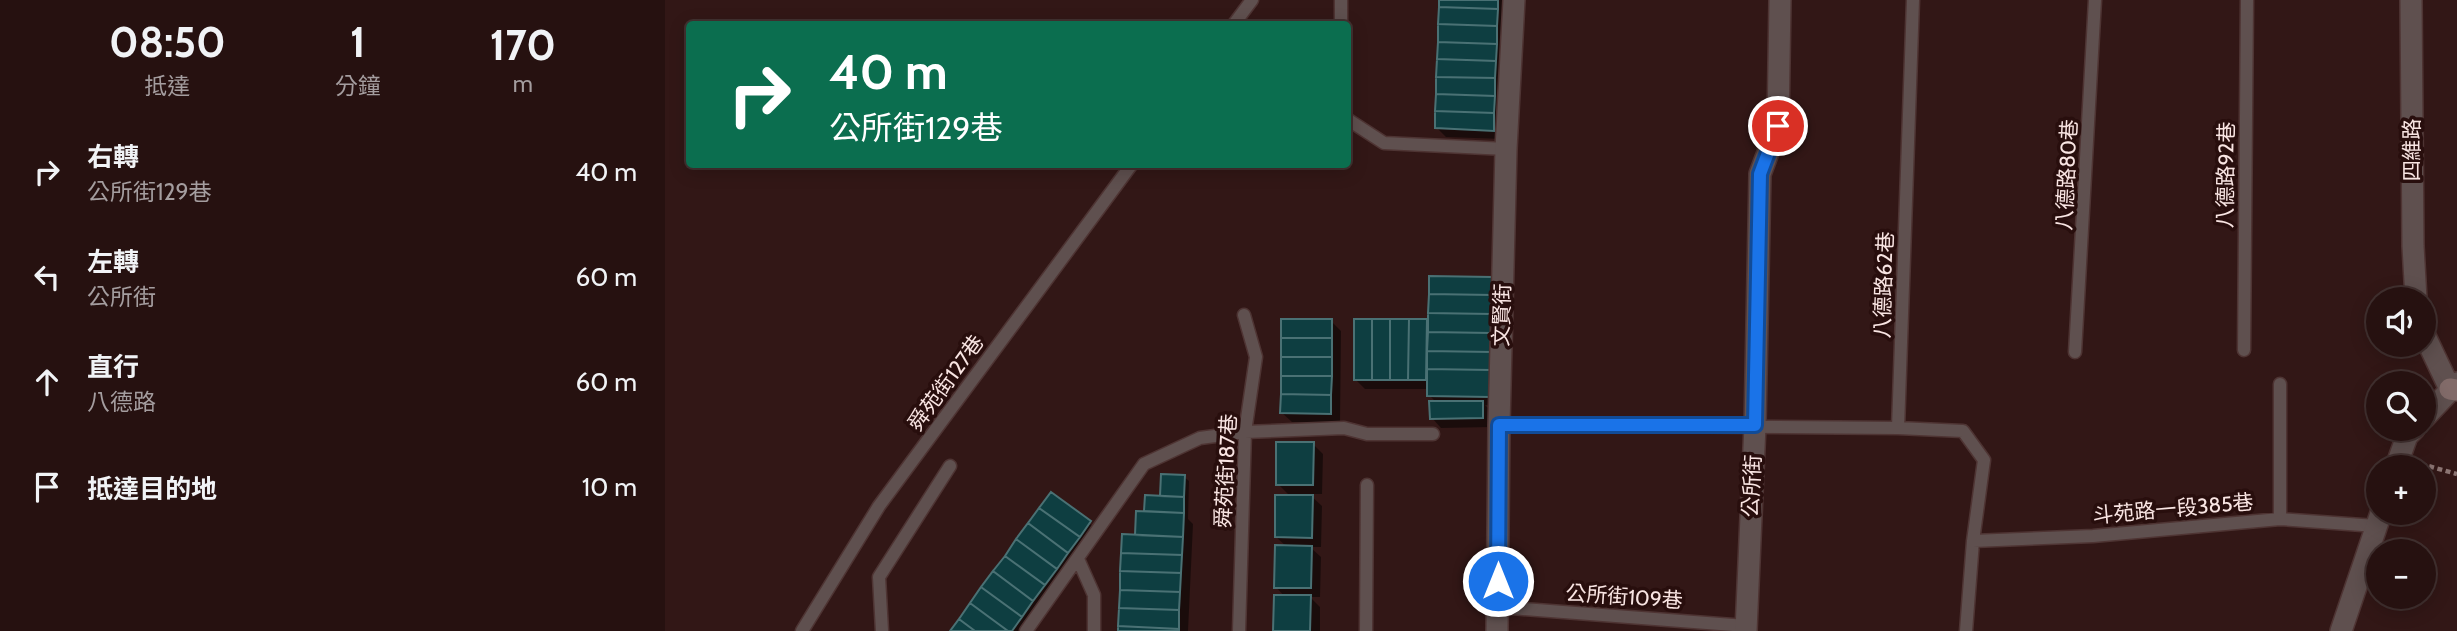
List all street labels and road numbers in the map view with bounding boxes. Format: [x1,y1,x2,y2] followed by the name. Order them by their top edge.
[2051,119,2082,231] street label: 八德路80巷
[2399,119,2424,182] street label: 四維路
[2212,121,2239,229] street label: 八德路92巷
[1869,231,1898,339] street label: 八德路62巷
[1488,283,1515,347] street label: 文賢街
[902,330,989,436] street label: 舜苑街127巷
[1210,413,1241,529] street label: 舜苑街187巷
[1737,454,1766,518] street label: 公所街
[2091,489,2254,528] street label: 斗苑路一段385巷
[1565,580,1683,613] street label: 公所街109巷

